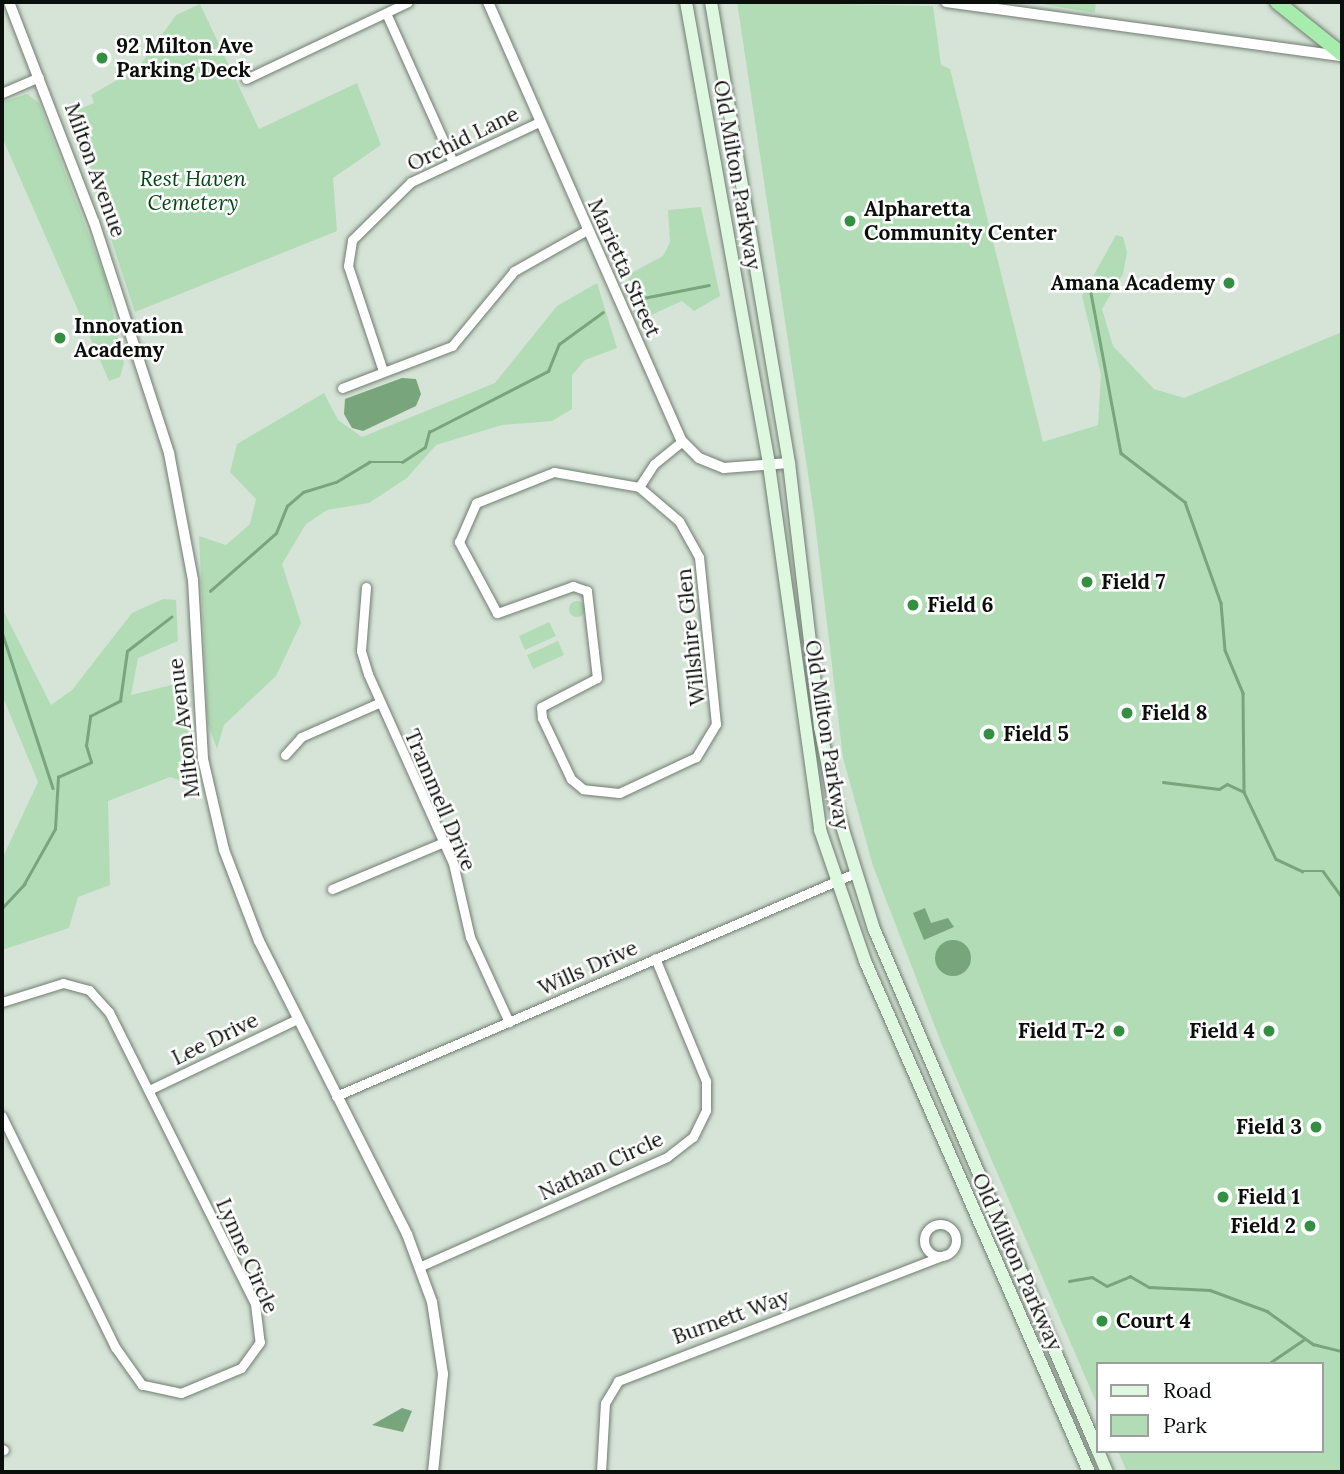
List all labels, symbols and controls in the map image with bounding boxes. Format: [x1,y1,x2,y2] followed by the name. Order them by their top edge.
[116,33,253,83] place label: 92 Milton Ave Parking Deck
[94,50,110,66] marker: 92 Milton Ave Parking Deck
[708,78,766,272] street label: Old Milton Parkway
[59,100,131,240] street label: Milton Avenue
[403,101,523,177] street label: Orchid Lane
[140,166,246,216] park label: Rest Haven Cemetery
[582,195,666,341] street label: Marietta Street
[864,196,1057,246] place label: Alpharetta Community Center
[842,213,858,229] marker: Alpharetta Community Center
[1051,270,1215,296] place label: Amana Academy
[1221,275,1237,291] marker: Amana Academy
[74,313,183,363] place label: Innovation Academy
[52,330,68,346] marker: Innovation Academy
[671,567,711,707] street label: Willshire Glen
[1101,569,1165,595] place label: Field 7
[1079,574,1095,590] marker: Field 7
[927,592,994,618] place label: Field 6
[905,597,921,613] marker: Field 6
[800,638,854,832] street label: Old Milton Parkway
[163,657,205,799] street label: Milton Avenue
[1141,700,1208,726] place label: Field 8
[1119,705,1135,721] marker: Field 8
[1003,721,1069,747] place label: Field 5
[399,725,481,875] street label: Trammell Drive
[981,726,997,742] marker: Field 5
[535,935,641,1001] street label: Wills Drive
[168,1007,262,1071] street label: Lee Drive
[1018,1018,1105,1044] place label: Field T-2
[1189,1018,1255,1044] place label: Field 4
[1111,1023,1127,1039] marker: Field T-2
[1261,1023,1277,1039] marker: Field 4
[1236,1114,1302,1140] place label: Field 3
[1308,1119,1324,1135] marker: Field 3
[535,1126,667,1206] street label: Nathan Circle
[966,1169,1068,1355] street label: Old Milton Parkway
[1237,1184,1300,1210] place label: Field 1
[1215,1189,1231,1205] marker: Field 1
[210,1195,284,1317] street label: Lynne Circle
[1230,1213,1296,1239] place label: Field 2
[1302,1218,1318,1234] marker: Field 2
[669,1284,793,1350] street label: Burnett Way
[1116,1308,1191,1334] place label: Court 4
[1094,1313,1110,1329] marker: Court 4
[1096,1362,1323,1453] legend
[1163,1377,1212,1404] text: Road
[1163,1412,1207,1439] text: Park

